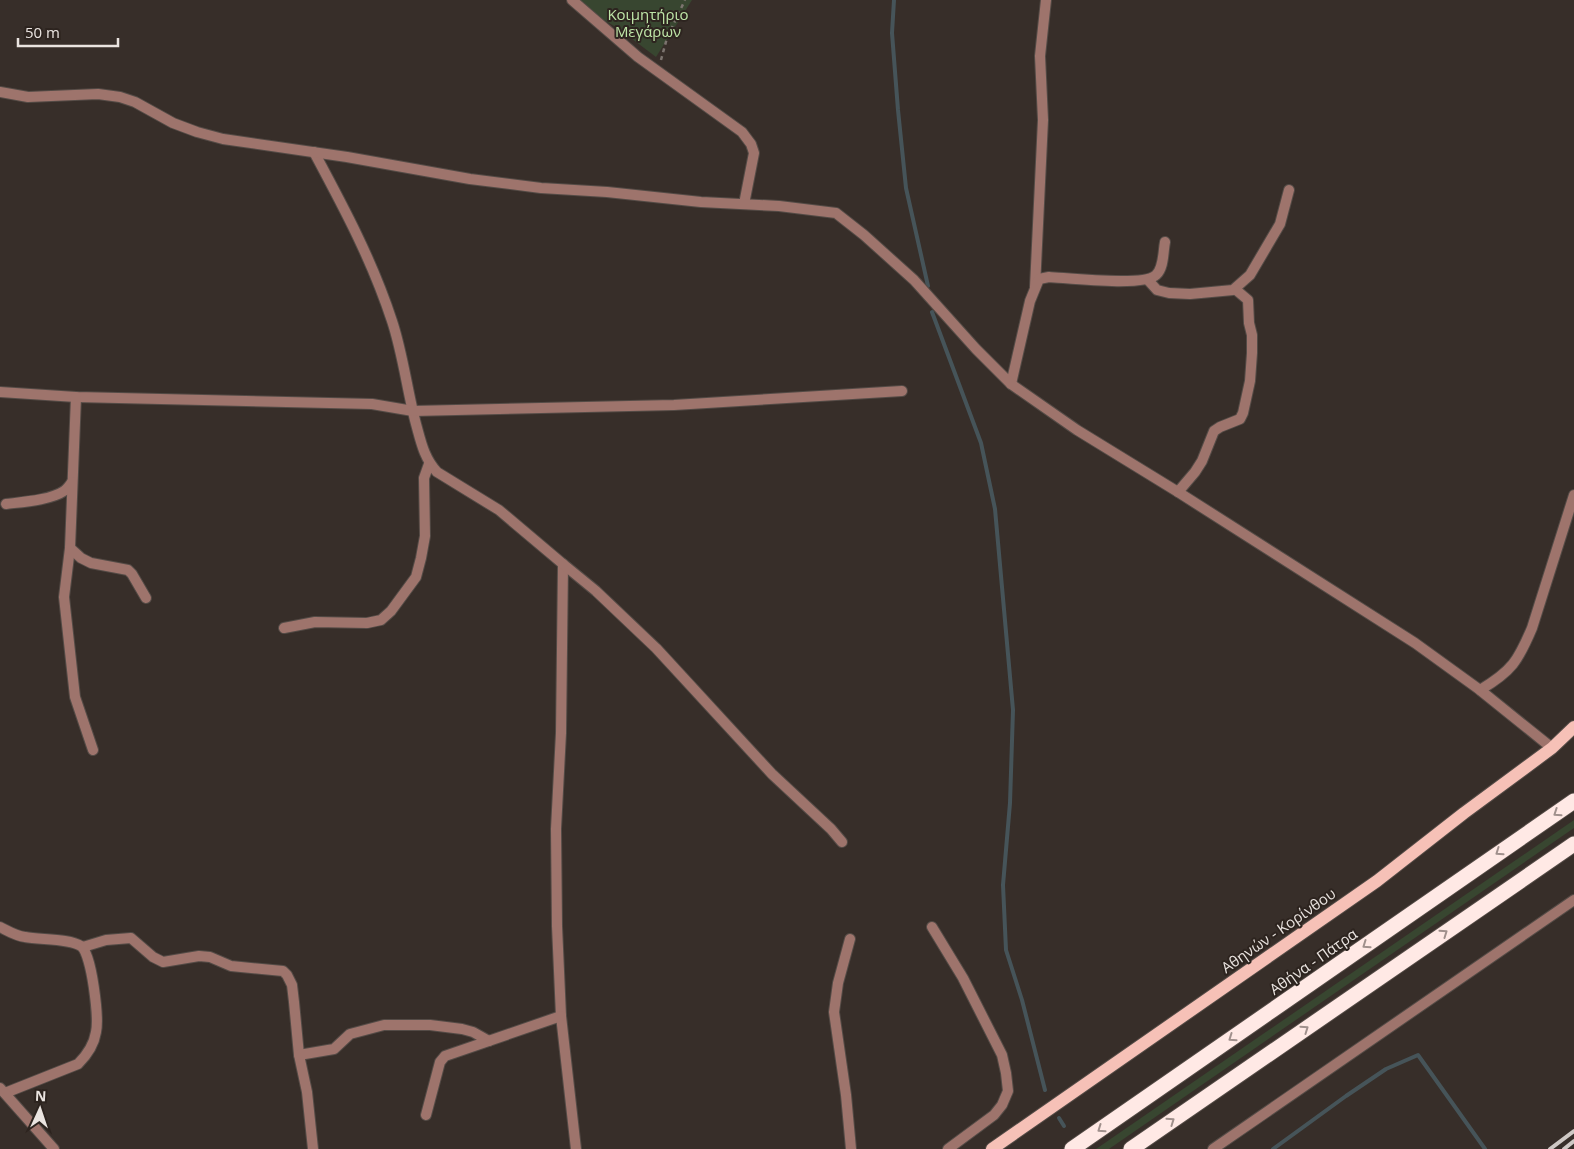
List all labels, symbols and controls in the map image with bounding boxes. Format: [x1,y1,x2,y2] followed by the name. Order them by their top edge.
[607,4,689,41] park label: Κοιμητήριο Μεγάρων
[18,15,118,47] scale bar
[25,22,60,42] text: 50 m
[1553,807,1562,816] one-way arrow
[1495,846,1505,855] one-way arrow
[1217,883,1339,977] street label: Αθηνών - Κορίνθου
[1265,923,1361,999] street label: Αθήνα - Πάτρα
[1439,930,1448,940] one-way arrow
[1362,939,1372,948] one-way arrow
[1299,1026,1309,1035] one-way arrow
[1229,1032,1238,1041] one-way arrow
[15,1084,65,1134] north arrow
[35,1086,47,1105] text: N
[1165,1118,1175,1127] one-way arrow
[1097,1123,1107,1132] one-way arrow

